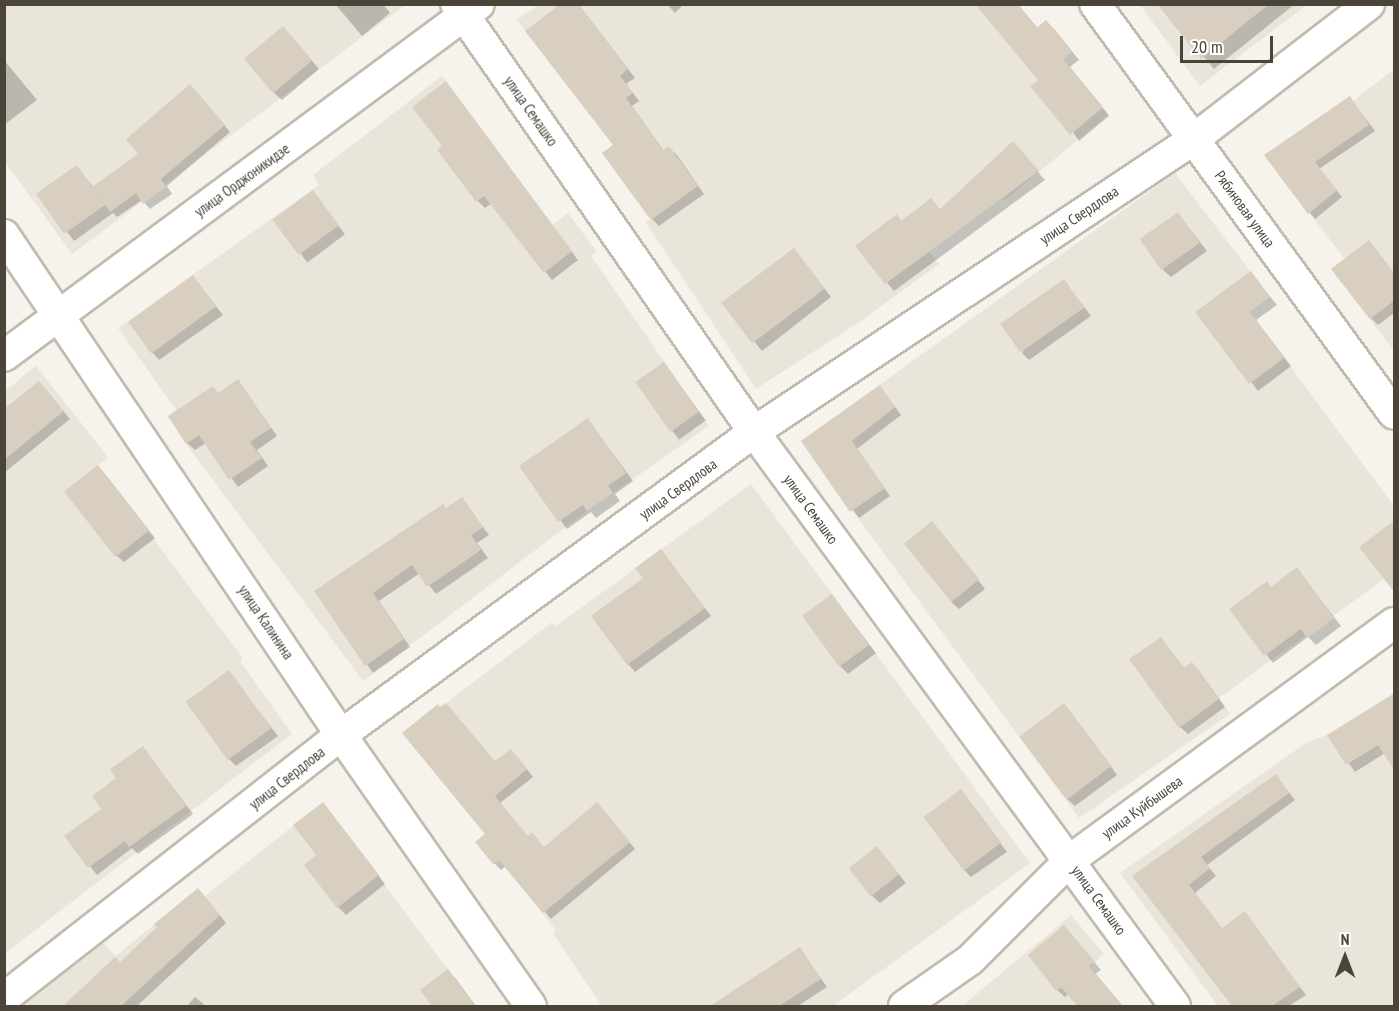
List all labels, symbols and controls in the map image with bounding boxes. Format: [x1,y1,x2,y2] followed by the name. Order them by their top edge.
[1183,24,1276,62] scale bar
[1191,35,1223,58] text: 20 m
[500,72,562,150] street label: улица Семашко
[191,139,293,221] street label: улица Орджоникидзе
[1211,167,1279,251] street label: Рябиновая улица
[1036,182,1122,248] street label: улица Свердлова
[636,455,720,523] street label: улица Свердлова
[780,471,842,547] street label: улица Семашко
[235,581,297,663] street label: улица Калинина
[246,743,328,813] street label: улица Свердлова
[1098,772,1186,842] street label: улица Куйбышева
[1068,862,1130,938] street label: улица Семашко
[1315,927,1375,987] north arrow
[1341,929,1349,949] text: N

